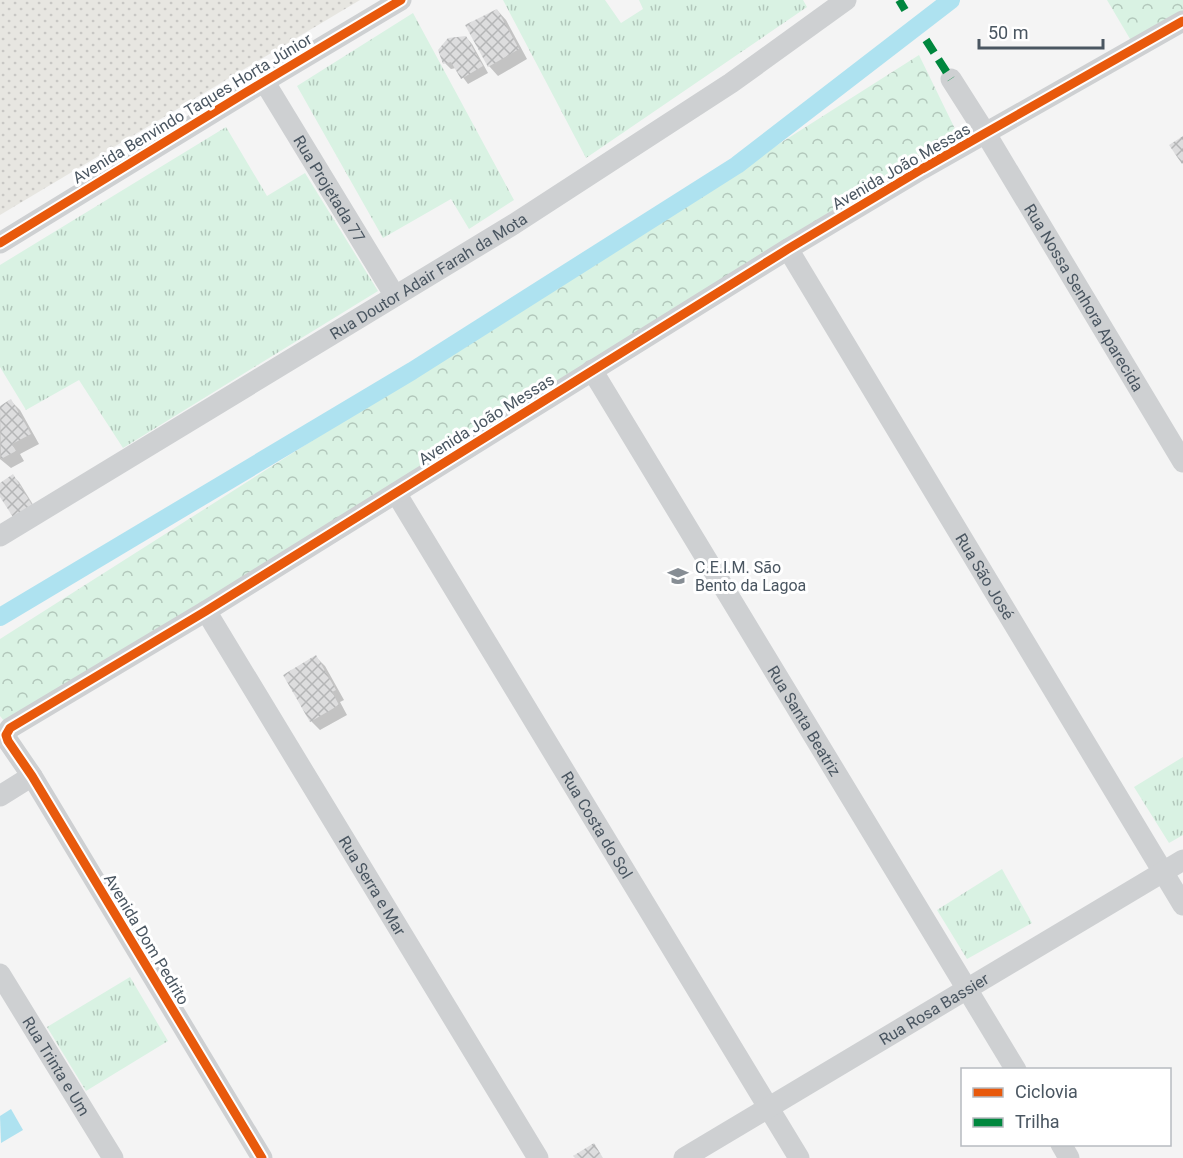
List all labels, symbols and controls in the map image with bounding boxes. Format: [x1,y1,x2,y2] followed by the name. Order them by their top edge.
[979,12,1104,50] scale bar
[988,22,1028,43] text: 50 m
[69,29,316,187] street label: Avenida Benvindo Taques Horta Júnior
[829,119,974,214] street label: Avenida João Messas
[289,132,369,246] street label: Rua Projetada 77
[1020,201,1147,395] street label: Rua Nossa Senhora Aparecida
[326,209,531,344] street label: Rua Doutor Adair Farah da Mota
[415,370,558,469] street label: Avenida João Messas
[951,530,1018,623] street label: Rua São José
[695,558,806,595] place label: C.E.I.M. São Bento da Lagoa
[666,564,690,588] school or university icon: C.E.I.M. São Bento da Lagoa
[763,662,845,780] street label: Rua Santa Beatriz
[557,768,636,882] street label: Rua Costa do Sol
[335,832,410,939] street label: Rua Serra e Mar
[100,870,193,1008] street label: Avenida Dom Pedrito
[876,969,993,1049] street label: Rua Rosa Bassier
[18,1013,94,1119] street label: Rua Trinta e Um
[961,1068,1171,1146] legend
[1015,1081,1078,1102] text: Ciclovia
[1015,1111,1060,1132] text: Trilha

